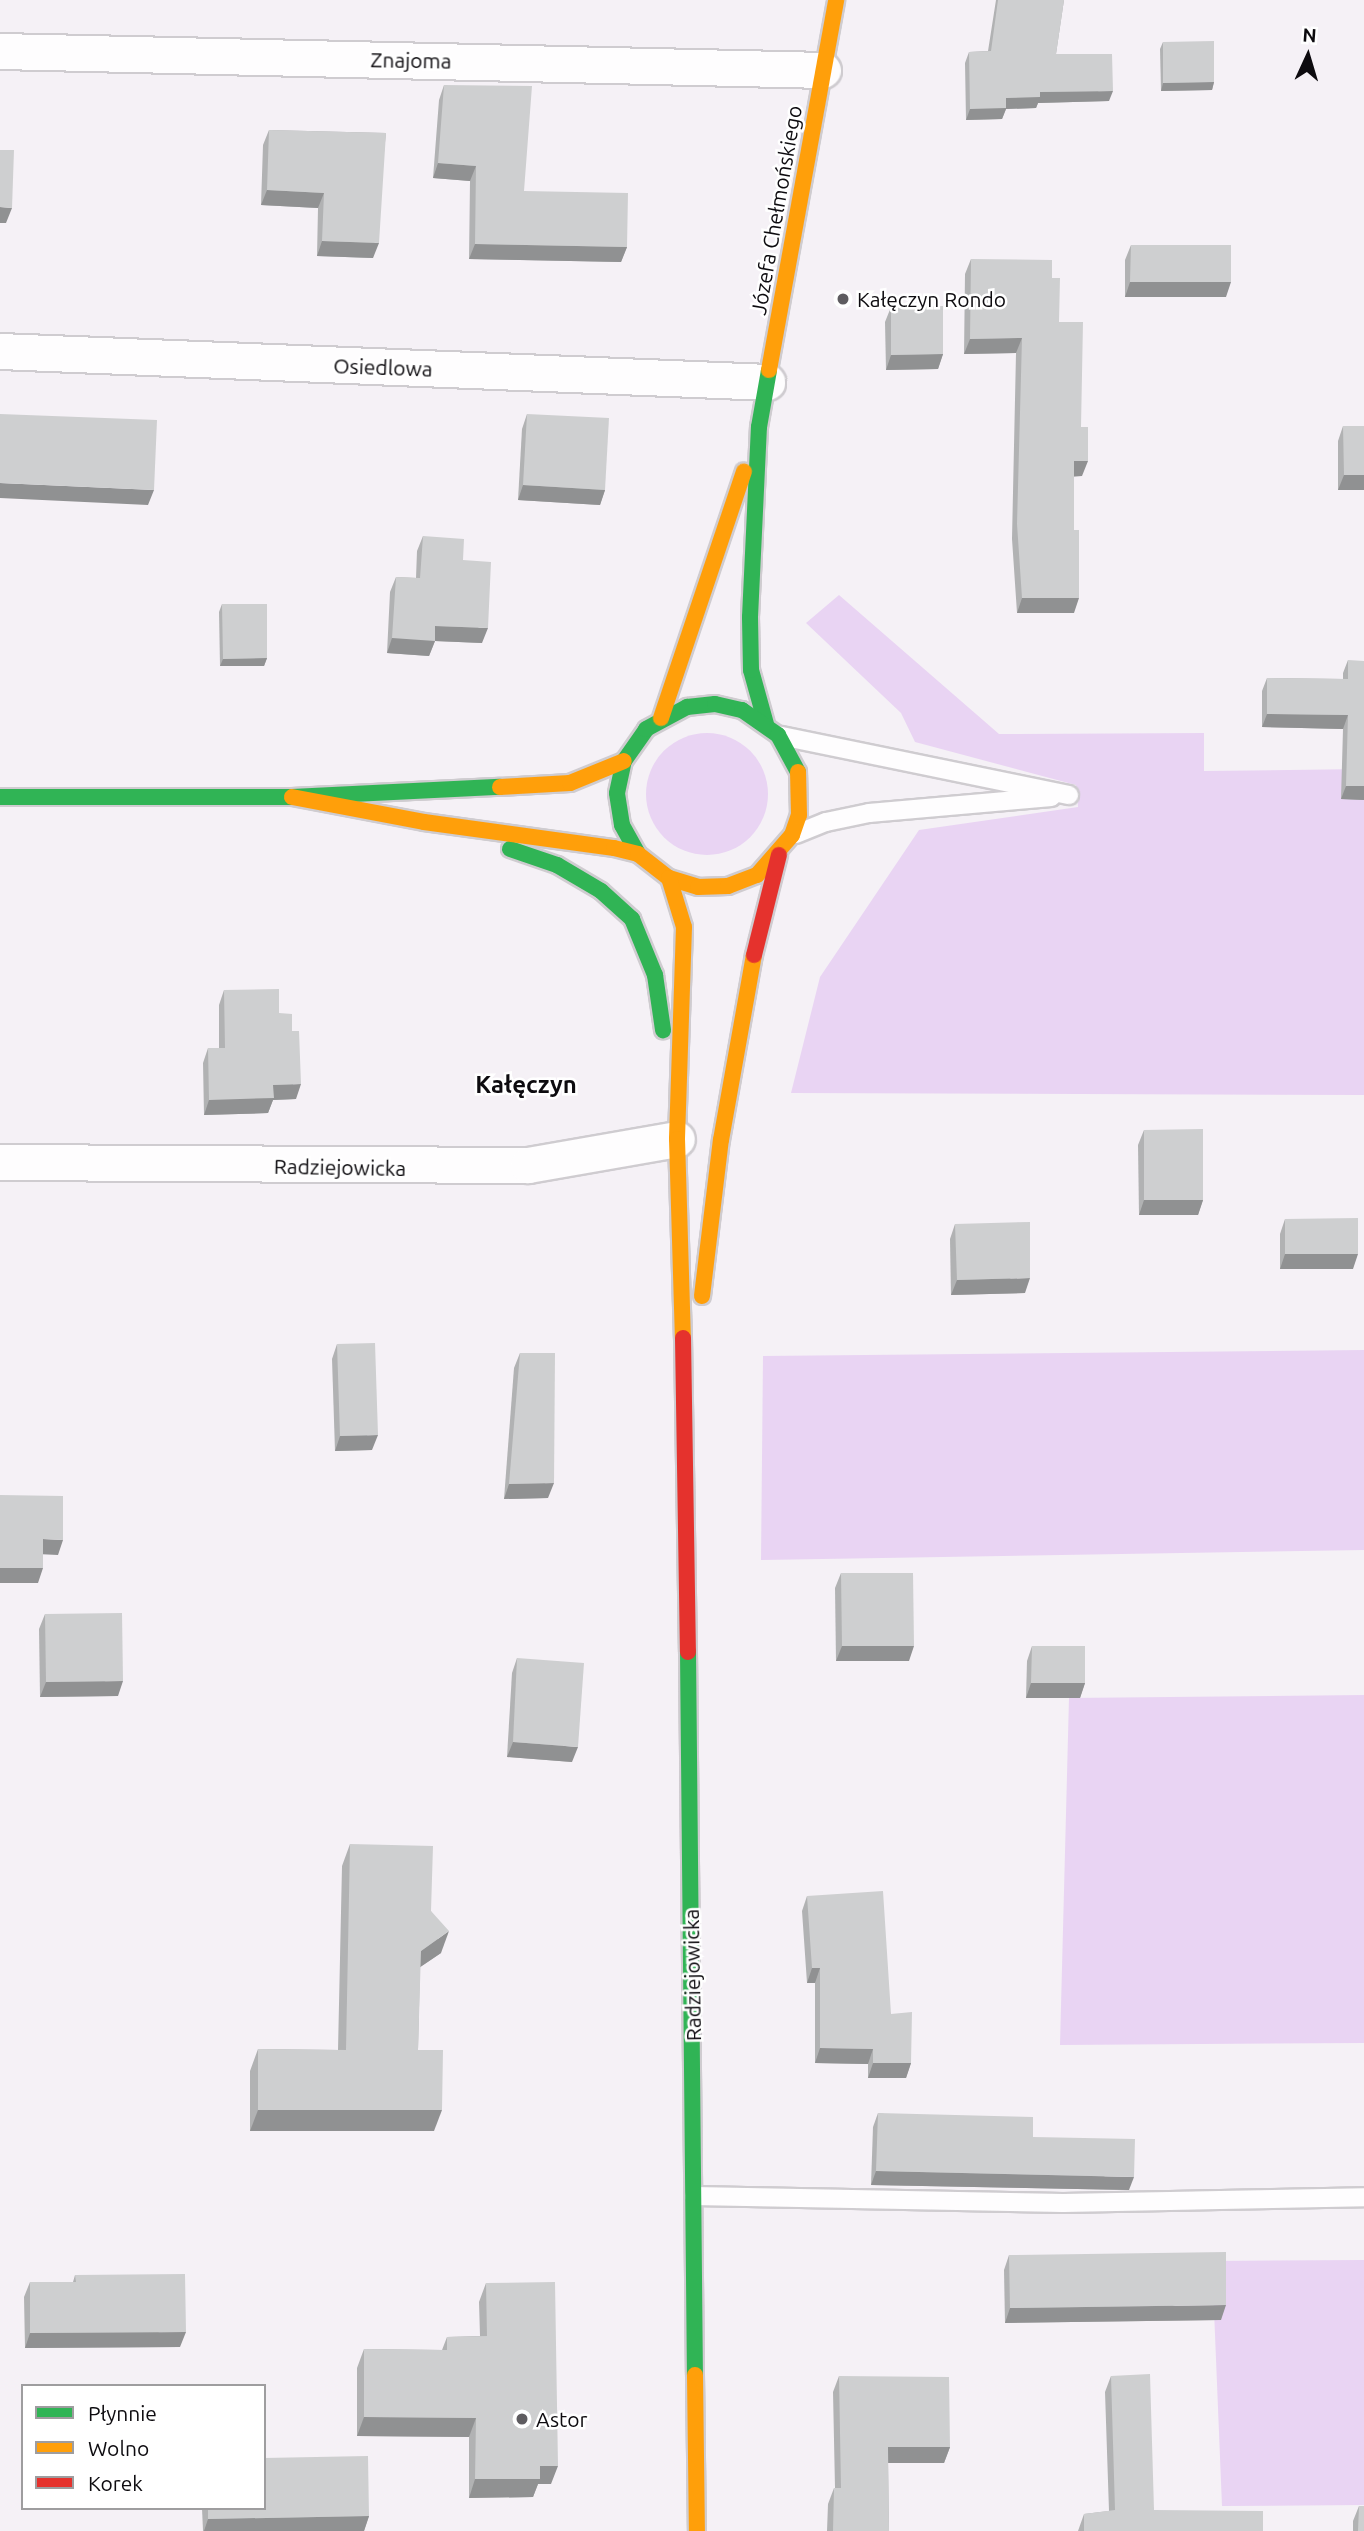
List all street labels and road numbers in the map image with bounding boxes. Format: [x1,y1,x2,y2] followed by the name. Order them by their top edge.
[370,47,452,73] street label: Znajoma
[745,103,807,317] street label: Józefa Chełmońskiego
[333,353,433,381] street label: Osiedlowa
[274,1153,406,1181] street label: Radziejowicka
[678,1909,706,2041] street label: Radziejowicka

